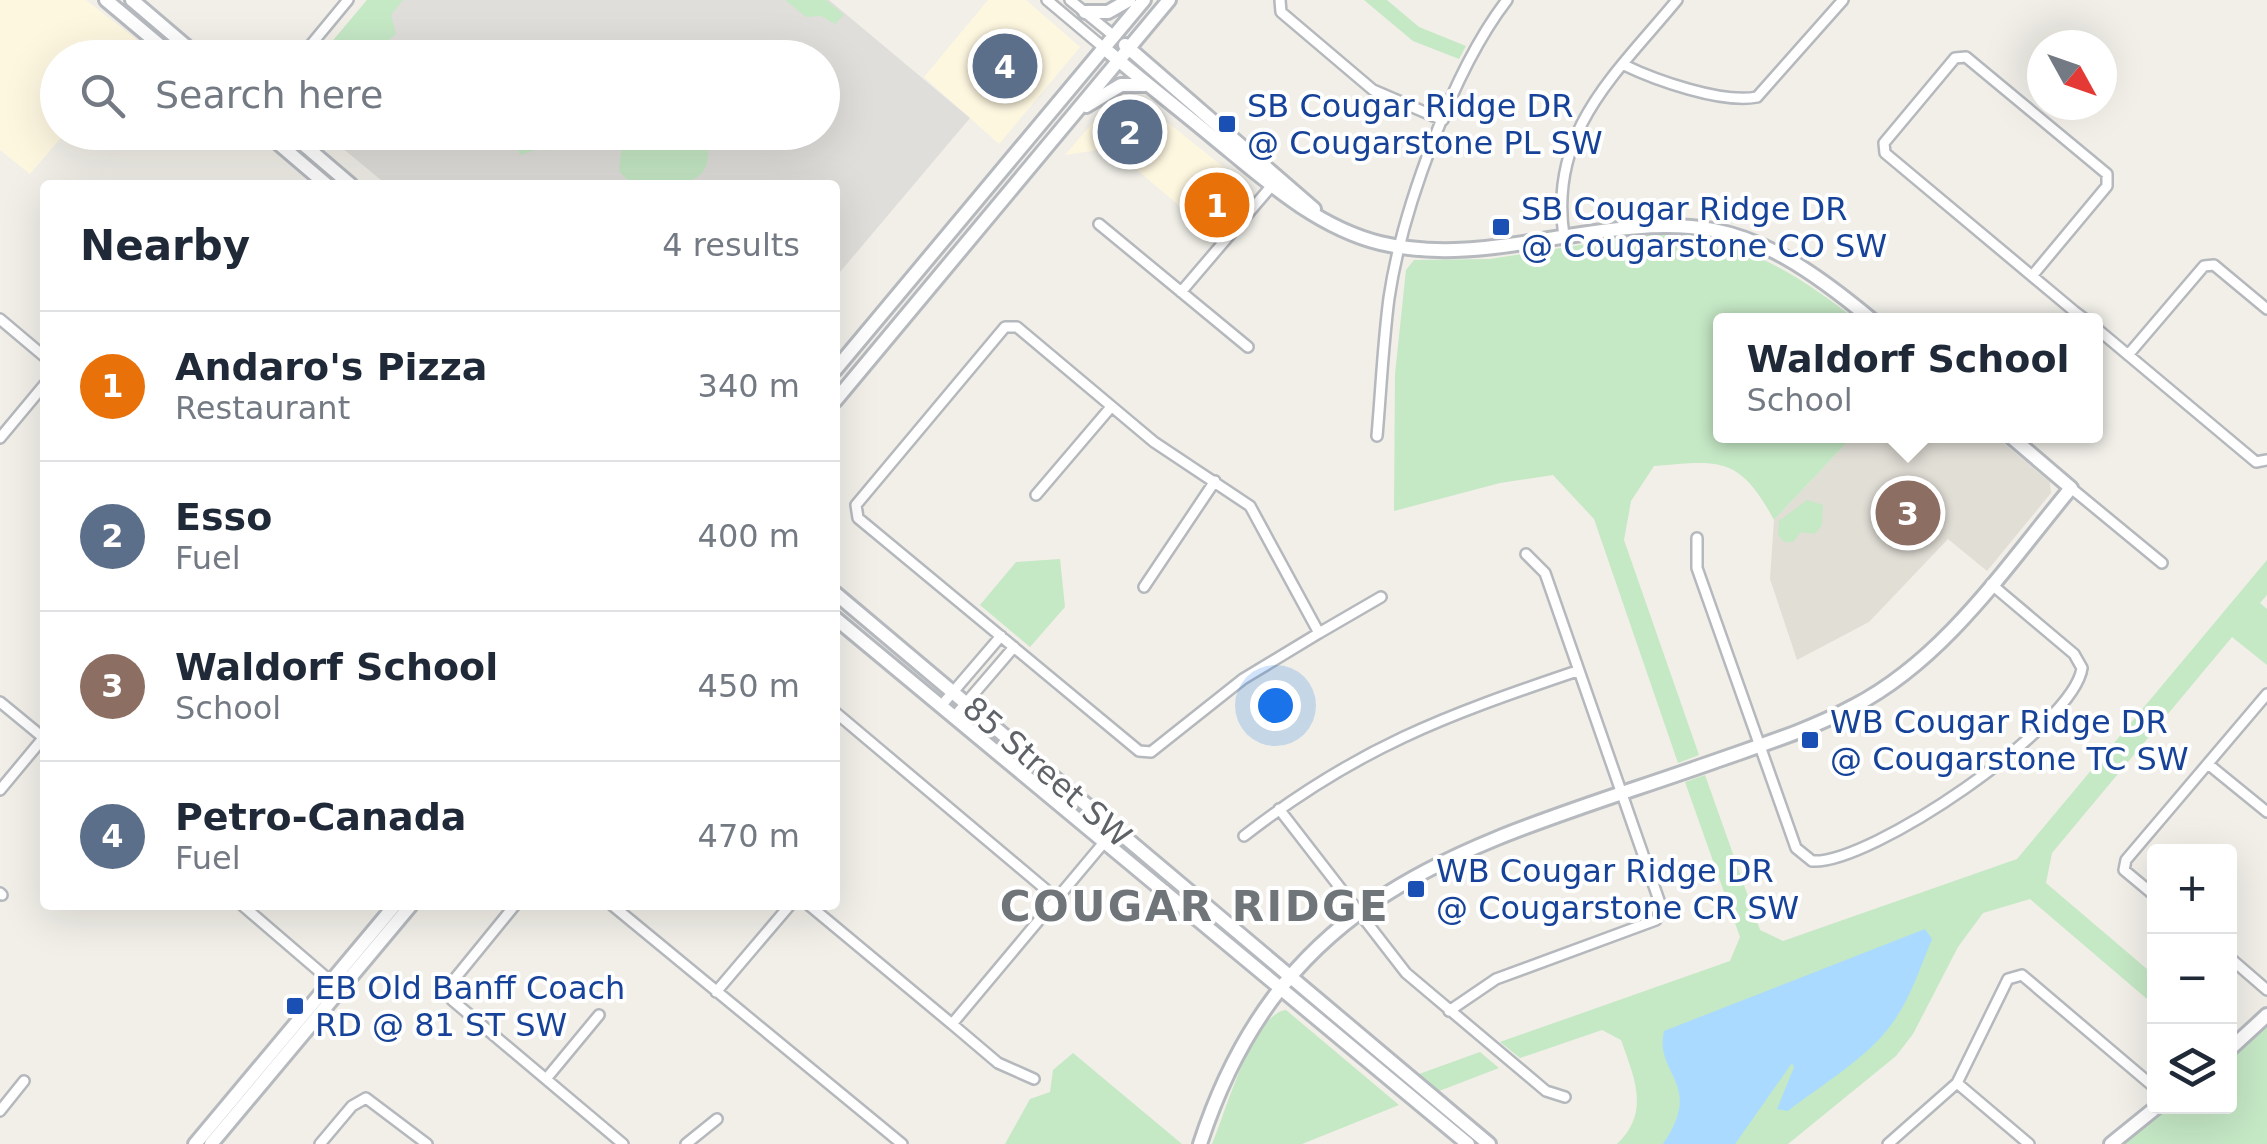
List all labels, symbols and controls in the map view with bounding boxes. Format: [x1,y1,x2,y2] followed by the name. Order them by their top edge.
[972,28,1038,104] pin: 4
[2027,30,2117,120] north arrow
[40,40,840,150] search box
[75,68,130,123] icon: search
[155,73,383,117] text: Search here
[1247,87,1603,162] place label: SB Cougar Ridge DR @ Cougarstone PL SW
[1098,94,1162,170] pin: 2
[1216,113,1238,135] marker: SB Cougar Ridge DR @ Cougarstone PL SW
[1184,168,1250,242] pin: 1
[1521,190,1887,265] place label: SB Cougar Ridge DR @ Cougarstone CO SW
[1490,216,1512,238] marker: SB Cougar Ridge DR @ Cougarstone CO SW
[80,221,250,270] text: Nearby
[662,226,800,264] text: 4 results
[1713,313,2103,443] popup
[1746,337,2070,381] text: Waldorf School
[175,345,487,389] text: Andaro's Pizza
[101,367,124,405] text: 1
[698,367,800,405] text: 340 m
[1746,381,1853,419] text: School
[175,389,350,427] text: Restaurant
[1876,476,1940,550] pin: 3
[175,495,272,539] text: Esso
[101,517,124,555] text: 2
[698,517,800,555] text: 400 m
[175,539,241,577] text: Fuel
[175,645,498,689] text: Waldorf School
[101,667,124,705] text: 3
[698,667,800,705] text: 450 m
[1250,680,1301,731] your location
[175,689,281,727] text: School
[955,689,1139,855] street label: 85 Street SW
[1830,703,2189,778] place label: WB Cougar Ridge DR @ Cougarstone TC SW
[1799,729,1821,751] marker: WB Cougar Ridge DR @ Cougarstone TC SW
[175,795,466,839] text: Petro-Canada
[101,817,124,855] text: 4
[698,817,800,855] text: 470 m
[175,839,241,877] text: Fuel
[2147,844,2237,1114] map controls
[2147,844,2237,934] button: +
[1436,852,1799,927] place label: WB Cougar Ridge DR @ Cougarstone CR SW
[1405,878,1427,900] marker: WB Cougar Ridge DR @ Cougarstone CR SW
[1000,882,1390,931] district label: COUGAR RIDGE
[2147,934,2237,1024] button: −
[315,969,625,1044] place label: EB Old Banff Coach RD @ 81 ST SW
[284,995,306,1017] marker: EB Old Banff Coach RD @ 81 ST SW
[2147,1024,2237,1114] button: layers

